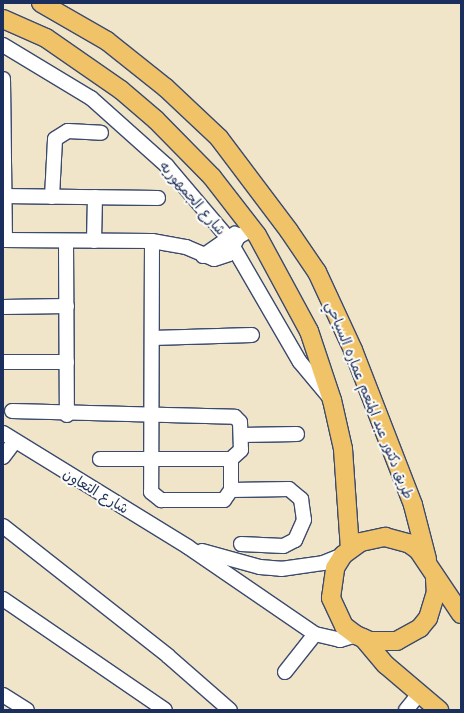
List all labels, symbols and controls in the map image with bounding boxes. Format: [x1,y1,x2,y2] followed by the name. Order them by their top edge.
[156,158,230,238] street label: شارع الجمهوريه
[323,299,417,501] street label: طريق دكتور عبد المنعم عماره السياحي
[60,465,132,517] street label: شارع التعاون

